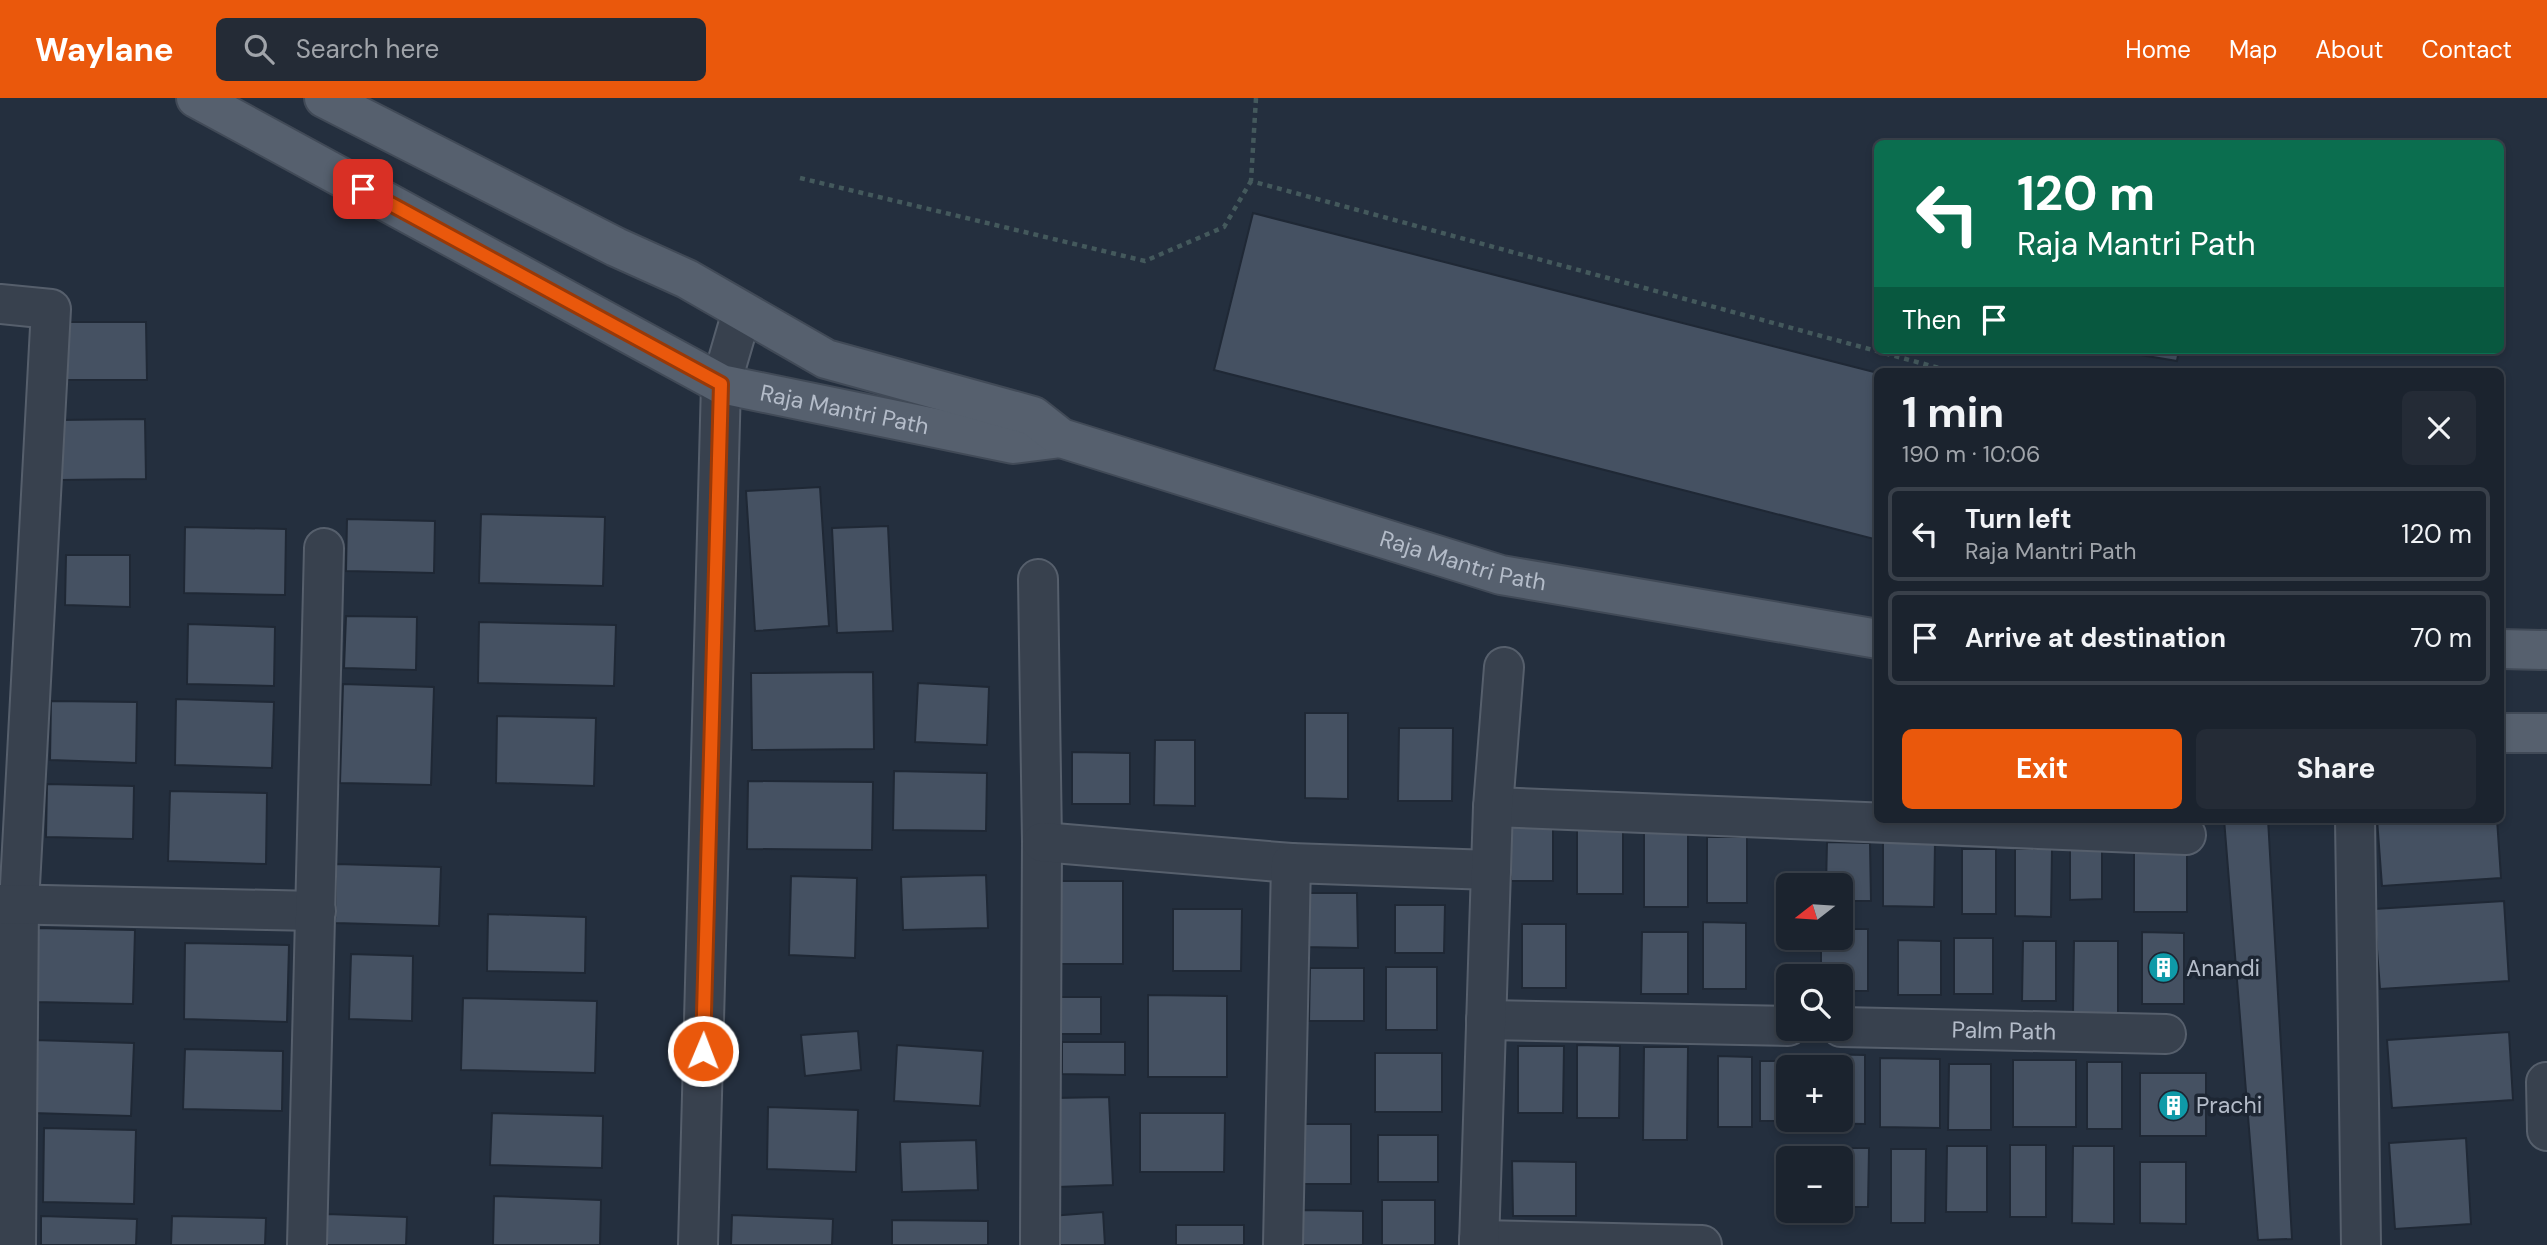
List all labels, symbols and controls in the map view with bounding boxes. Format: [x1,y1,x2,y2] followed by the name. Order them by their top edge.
[216,18,706,81] search box
[35,28,174,71] text: Waylane
[240,30,278,68] icon: search
[296,32,439,66] text: Search here
[2125,34,2191,65] text: Home
[2229,34,2277,65] text: Map
[2315,34,2384,65] text: About
[2422,34,2512,65] text: Contact
[333,159,393,219] pin
[2017,161,2155,225] text: 120 m
[1902,168,1993,259] icon: left
[344,170,382,208] icon: arrive
[2017,223,2256,265] text: Raja Mantri Path
[1975,301,2013,339] icon: arrive
[1902,303,1961,337] text: Then
[757,377,932,441] street label: Raja Mantri Path
[1902,385,2004,440] text: 1 min
[2402,391,2476,465] button: close
[1902,439,2040,469] text: 190 m · 10:06
[1965,502,2072,536] text: Turn left
[1906,515,1944,553] icon: left
[2401,517,2472,551] text: 120 m
[1376,523,1548,597] street label: Raja Mantri Path
[1965,536,2137,566] text: Raja Mantri Path
[1906,619,1944,657] icon: arrive
[1965,621,2226,655] text: Arrive at destination
[2411,621,2472,655] text: 70 m
[1902,729,2182,809] button: Exit
[2196,729,2476,809] button: Share
[1776,873,1853,950] north arrow
[1776,873,1853,1223] map controls
[2146,951,2180,985] building icon: Anandi
[2186,953,2260,983] place label: Anandi
[1776,964,1853,1041] button: search
[666,1014,740,1088] position arrow
[1951,1014,2056,1047] street label: Palm Path
[1776,1055,1853,1132] button: +
[2156,1088,2190,1122] building icon: Prachi
[2196,1090,2262,1120] place label: Prachi
[1776,1146,1853,1223] button: −

